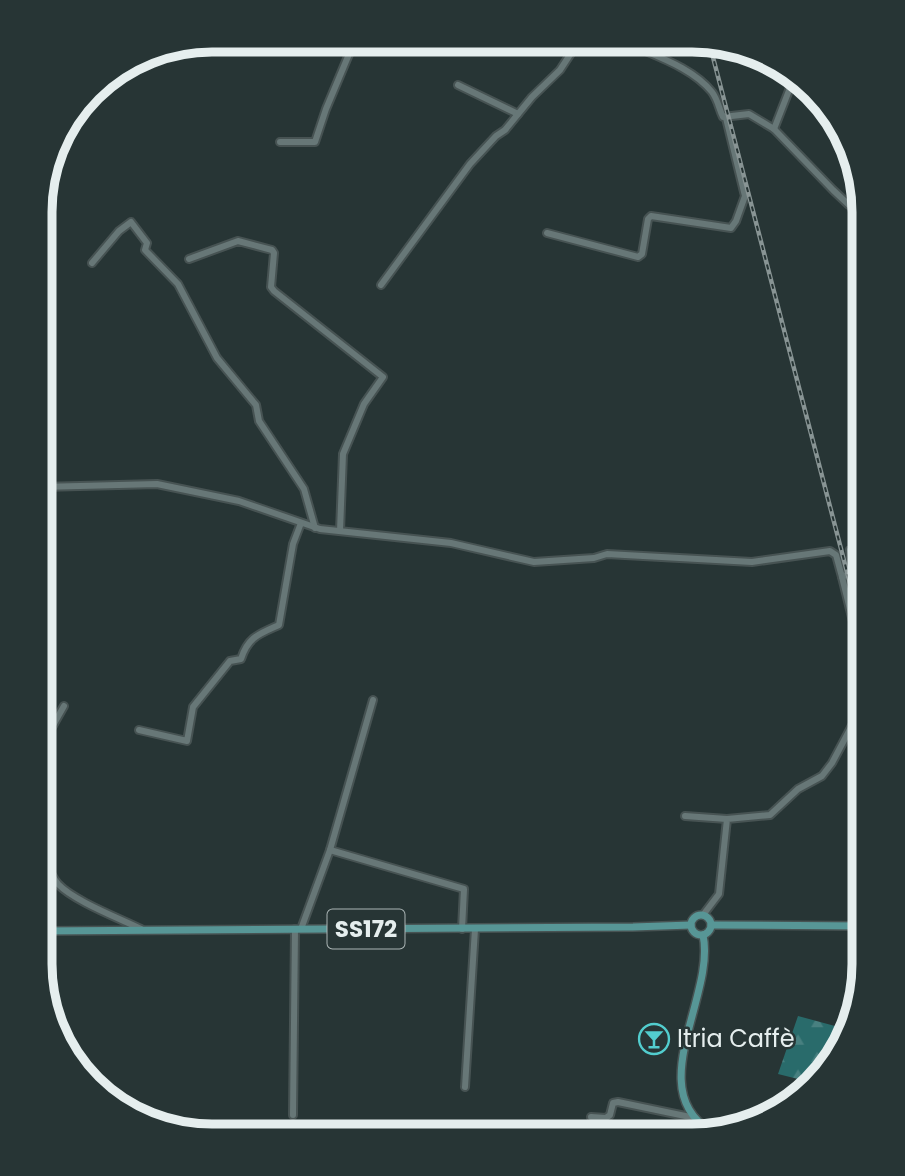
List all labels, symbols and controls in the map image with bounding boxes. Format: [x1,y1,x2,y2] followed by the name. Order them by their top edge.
[328,910,404,948] road number: SS172
[637,1022,671,1056] bar icon: Itria Caffè
[677,1022,795,1055] place label: Itria Caffè

